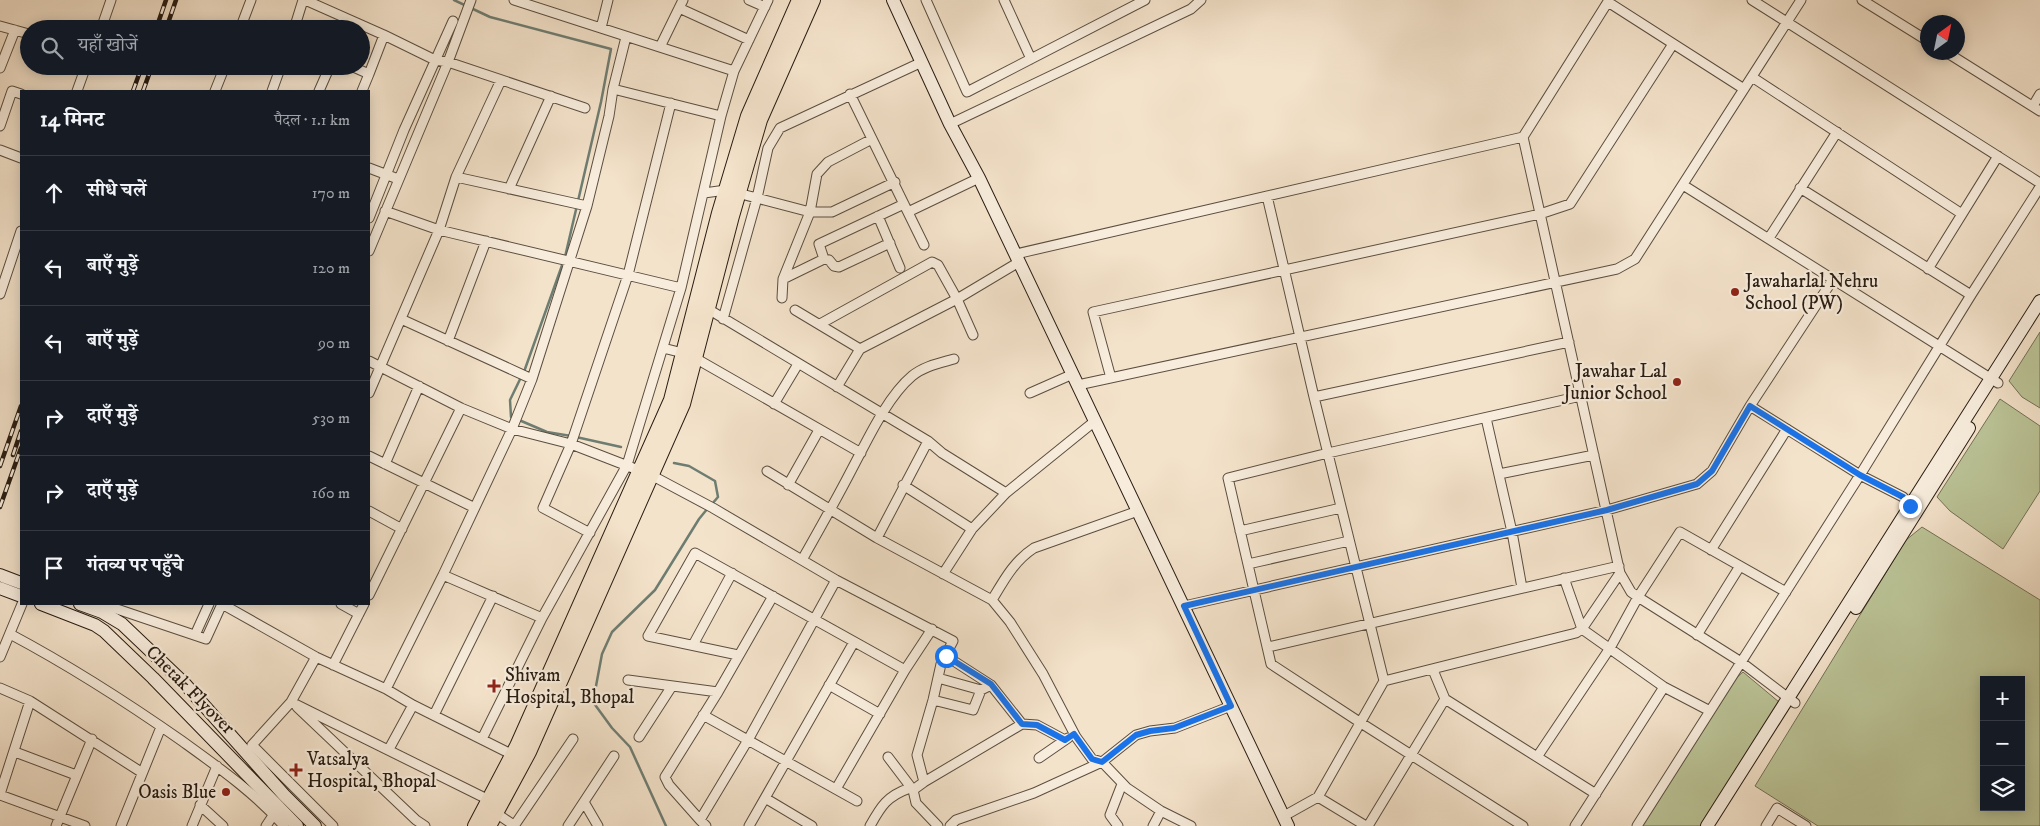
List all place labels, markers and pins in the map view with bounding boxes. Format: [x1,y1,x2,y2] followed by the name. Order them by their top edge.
[1743,270,1878,315] place label: Jawaharlal Nehru School (PW)
[1729,286,1741,298] marker: Jawaharlal Nehru School (PW)
[1561,360,1667,405] place label: Jawahar Lal Junior School
[1671,376,1683,388] marker: Jawahar Lal Junior School
[505,664,635,709] place label: Shivam Hospital, Bhopal
[487,679,501,693] marker: Shivam Hospital, Bhopal
[306,748,437,793] place label: Vatsalya Hospital, Bhopal
[289,763,303,777] marker: Vatsalya Hospital, Bhopal
[138,781,216,804] place label: Oasis Blue
[220,786,232,798] marker: Oasis Blue

